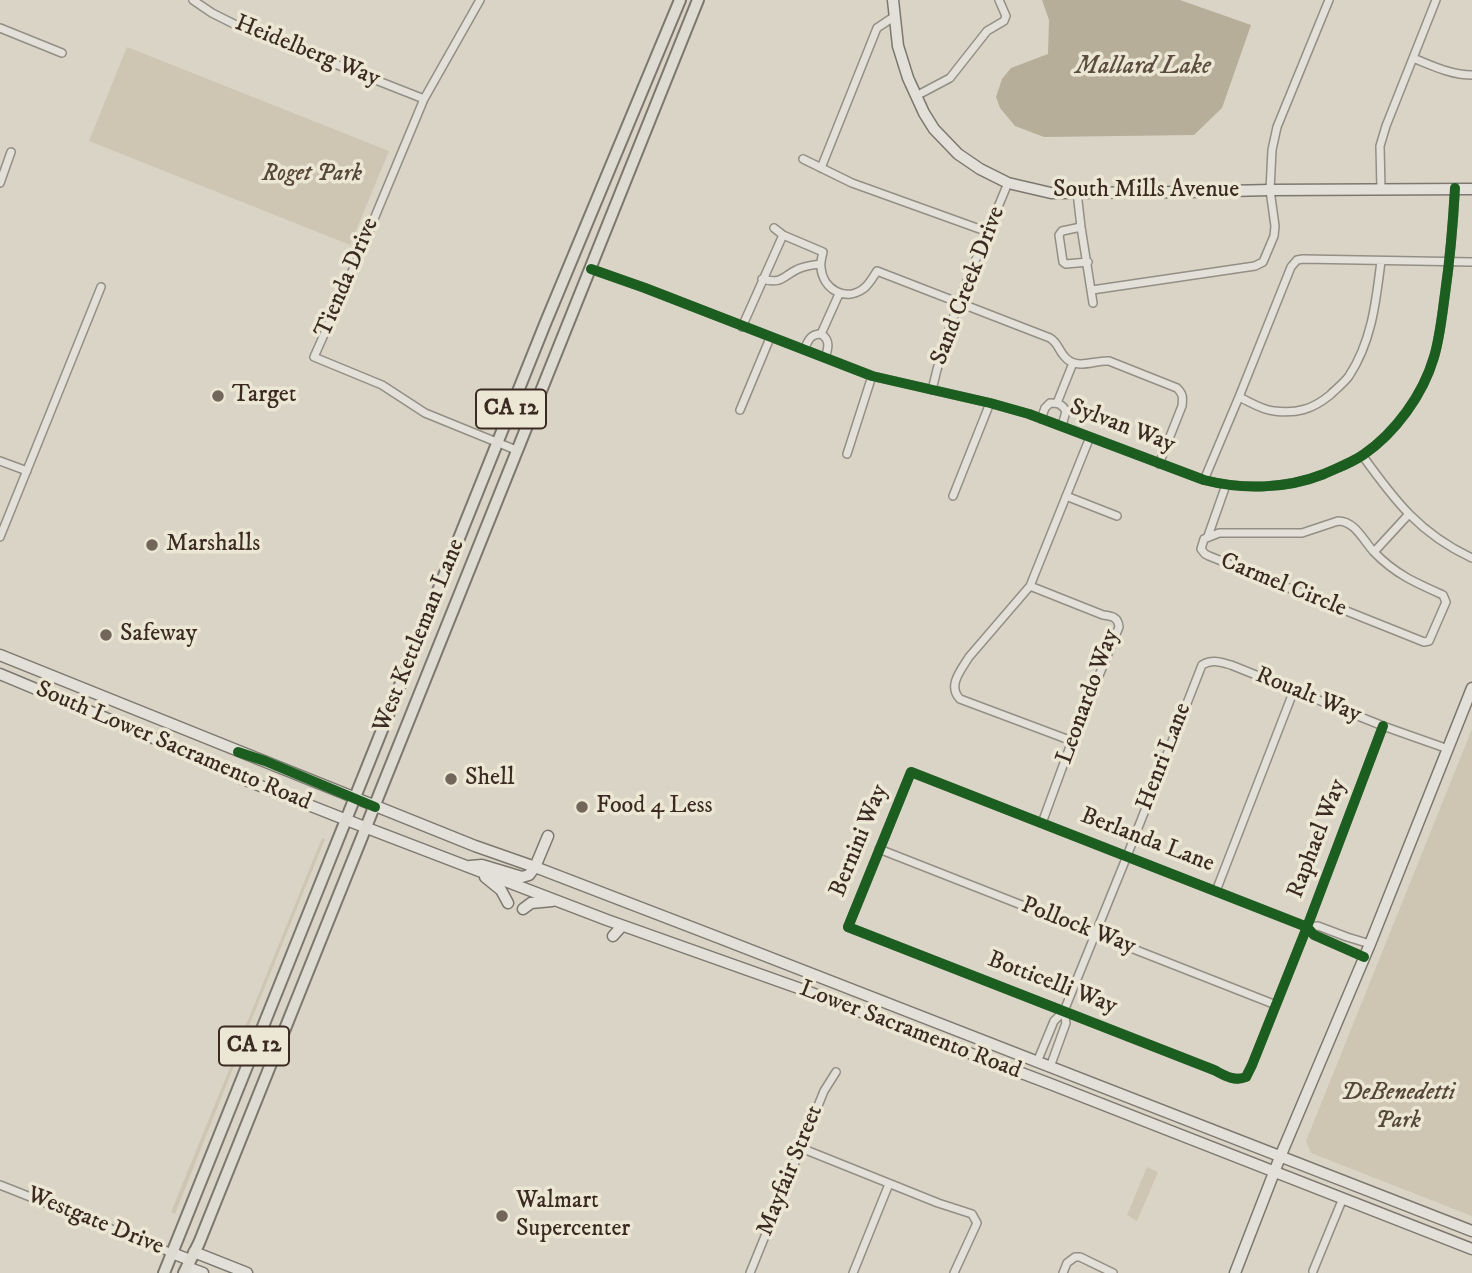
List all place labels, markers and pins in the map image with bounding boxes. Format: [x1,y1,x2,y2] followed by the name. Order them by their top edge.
[232,382,296,410] place label: Target
[210,388,226,404] marker: Target
[166,531,260,559] place label: Marshalls
[144,537,160,553] marker: Marshalls
[120,621,197,649] place label: Safeway
[98,627,114,643] marker: Safeway
[465,765,514,793] place label: Shell
[443,771,459,787] marker: Shell
[596,793,713,821] place label: Food 4 Less
[574,799,590,815] marker: Food 4 Less
[516,1188,630,1244] place label: Walmart Supercenter
[494,1208,510,1224] marker: Walmart Supercenter

